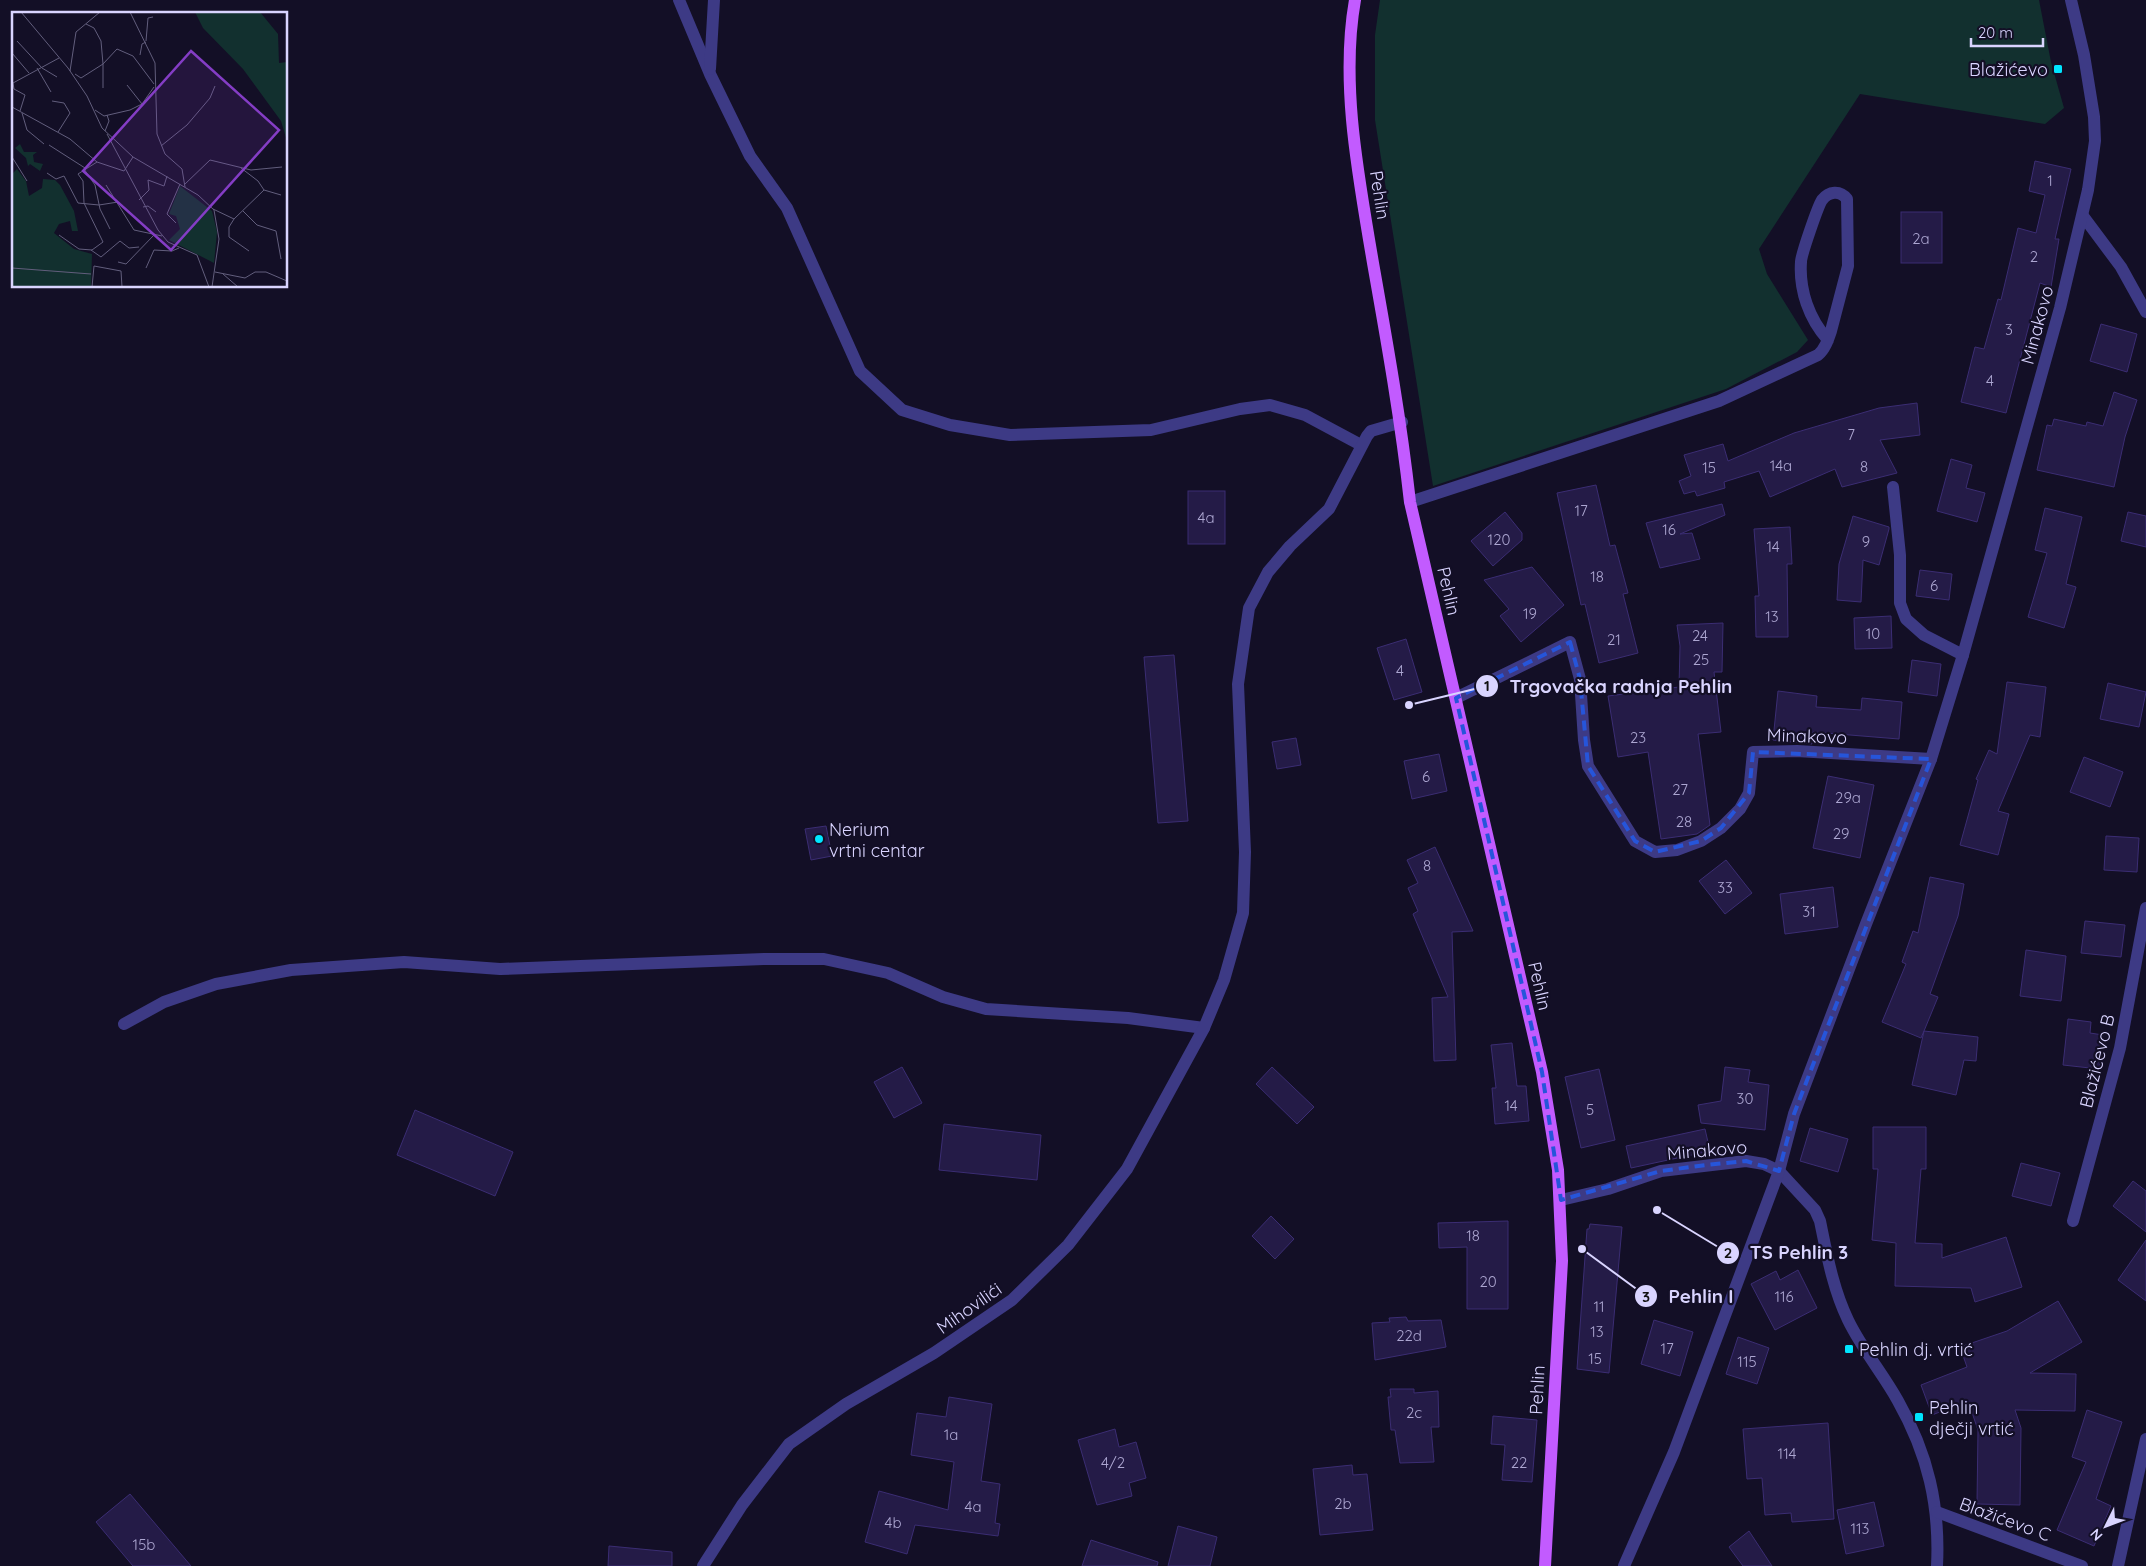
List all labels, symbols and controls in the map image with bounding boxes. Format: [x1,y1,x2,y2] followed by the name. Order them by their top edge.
[12,12,288,288] inset map
[1971,15,2044,47] scale bar
[1978,23,2013,42] text: 20 m
[1969,58,2048,81] place label: Blažićevo
[2052,63,2064,75] marker: Blažićevo
[1365,169,1395,221] street label: Pehlin
[2047,171,2053,190] house number: 1
[1912,229,1930,248] house number: 2a
[2030,247,2038,266] house number: 2
[2015,283,2059,367] street label: Minakovo
[2005,320,2013,339] house number: 3
[1986,371,1994,390] house number: 4
[1847,425,1855,444] house number: 7
[1770,456,1792,475] house number: 14a
[1860,457,1868,476] house number: 8
[1702,458,1716,477] house number: 15
[1574,501,1588,520] house number: 17
[1198,508,1215,527] house number: 4a
[1662,520,1676,539] house number: 16
[1488,530,1510,549] house number: 120
[1862,532,1870,551] house number: 9
[1766,537,1780,556] house number: 14
[1432,564,1466,618] street label: Pehlin
[1590,567,1604,586] house number: 18
[1930,576,1938,595] house number: 6
[1523,604,1537,623] house number: 19
[1765,607,1779,626] house number: 13
[1866,624,1880,643] house number: 10
[1692,626,1708,645] house number: 24
[1607,630,1621,649] house number: 21
[1693,650,1709,669] house number: 25
[1396,661,1404,680] house number: 4
[1474,669,1742,703] callout: Trgovačka radnja Pehlin
[1510,674,1732,698] text: Trgovačka radnja Pehlin
[1484,676,1490,695] text: 1
[1766,723,1848,749] street label: Minakovo
[1630,728,1646,747] house number: 23
[1422,767,1430,786] house number: 6
[1672,780,1688,799] house number: 27
[1835,788,1861,807] house number: 29a
[1676,812,1692,831] house number: 28
[829,818,925,862] place label: Nerium vrtni centar
[1833,824,1849,843] house number: 29
[813,833,825,845] marker: Nerium vrtni centar
[1423,856,1431,875] house number: 8
[1717,878,1733,897] house number: 33
[1802,902,1816,921] house number: 31
[1523,959,1557,1013] street label: Pehlin
[2074,1012,2120,1110] street label: Blažićevo B
[1737,1089,1753,1108] house number: 30
[1504,1096,1518,1115] house number: 14
[1586,1100,1594,1119] house number: 5
[1666,1135,1748,1165] street label: Minakovo
[1466,1226,1480,1245] house number: 18
[1715,1236,1859,1270] callout: TS Pehlin 3
[1750,1240,1848,1264] text: TS Pehlin 3
[1724,1243,1732,1262] text: 2
[1479,1272,1497,1291] house number: 20
[932,1277,1006,1339] street label: Mihovilići
[1633,1279,1743,1313] callout: Pehlin I
[1668,1284,1734,1308] text: Pehlin I
[1642,1287,1650,1306] text: 3
[1774,1287,1794,1306] house number: 116
[1593,1297,1605,1316] house number: 11
[1590,1322,1604,1341] house number: 13
[1396,1326,1422,1345] house number: 22d
[1859,1338,1973,1361] place label: Pehlin dj. vrtić
[1660,1339,1674,1358] house number: 17
[1843,1343,1855,1355] marker: Pehlin dj. vrtić
[1588,1349,1602,1368] house number: 15
[1737,1352,1757,1371] house number: 115
[1524,1365,1550,1415] street label: Pehlin
[1929,1396,2014,1440] place label: Pehlin dječji vrtić
[1406,1403,1422,1422] house number: 2c
[1913,1411,1925,1423] marker: Pehlin dječji vrtić
[944,1425,958,1444] house number: 1a
[1778,1444,1796,1463] house number: 114
[1101,1453,1125,1472] house number: 4/2
[1511,1453,1527,1472] house number: 22
[1956,1492,2054,1546] street label: Blažićevo C
[1334,1494,1352,1513] house number: 2b
[965,1497,982,1516] house number: 4a
[2081,1501,2131,1551] north arrow
[885,1513,902,1532] house number: 4b
[1851,1519,1870,1538] house number: 113
[2086,1525,2106,1545] text: N
[133,1535,155,1554] house number: 15b

